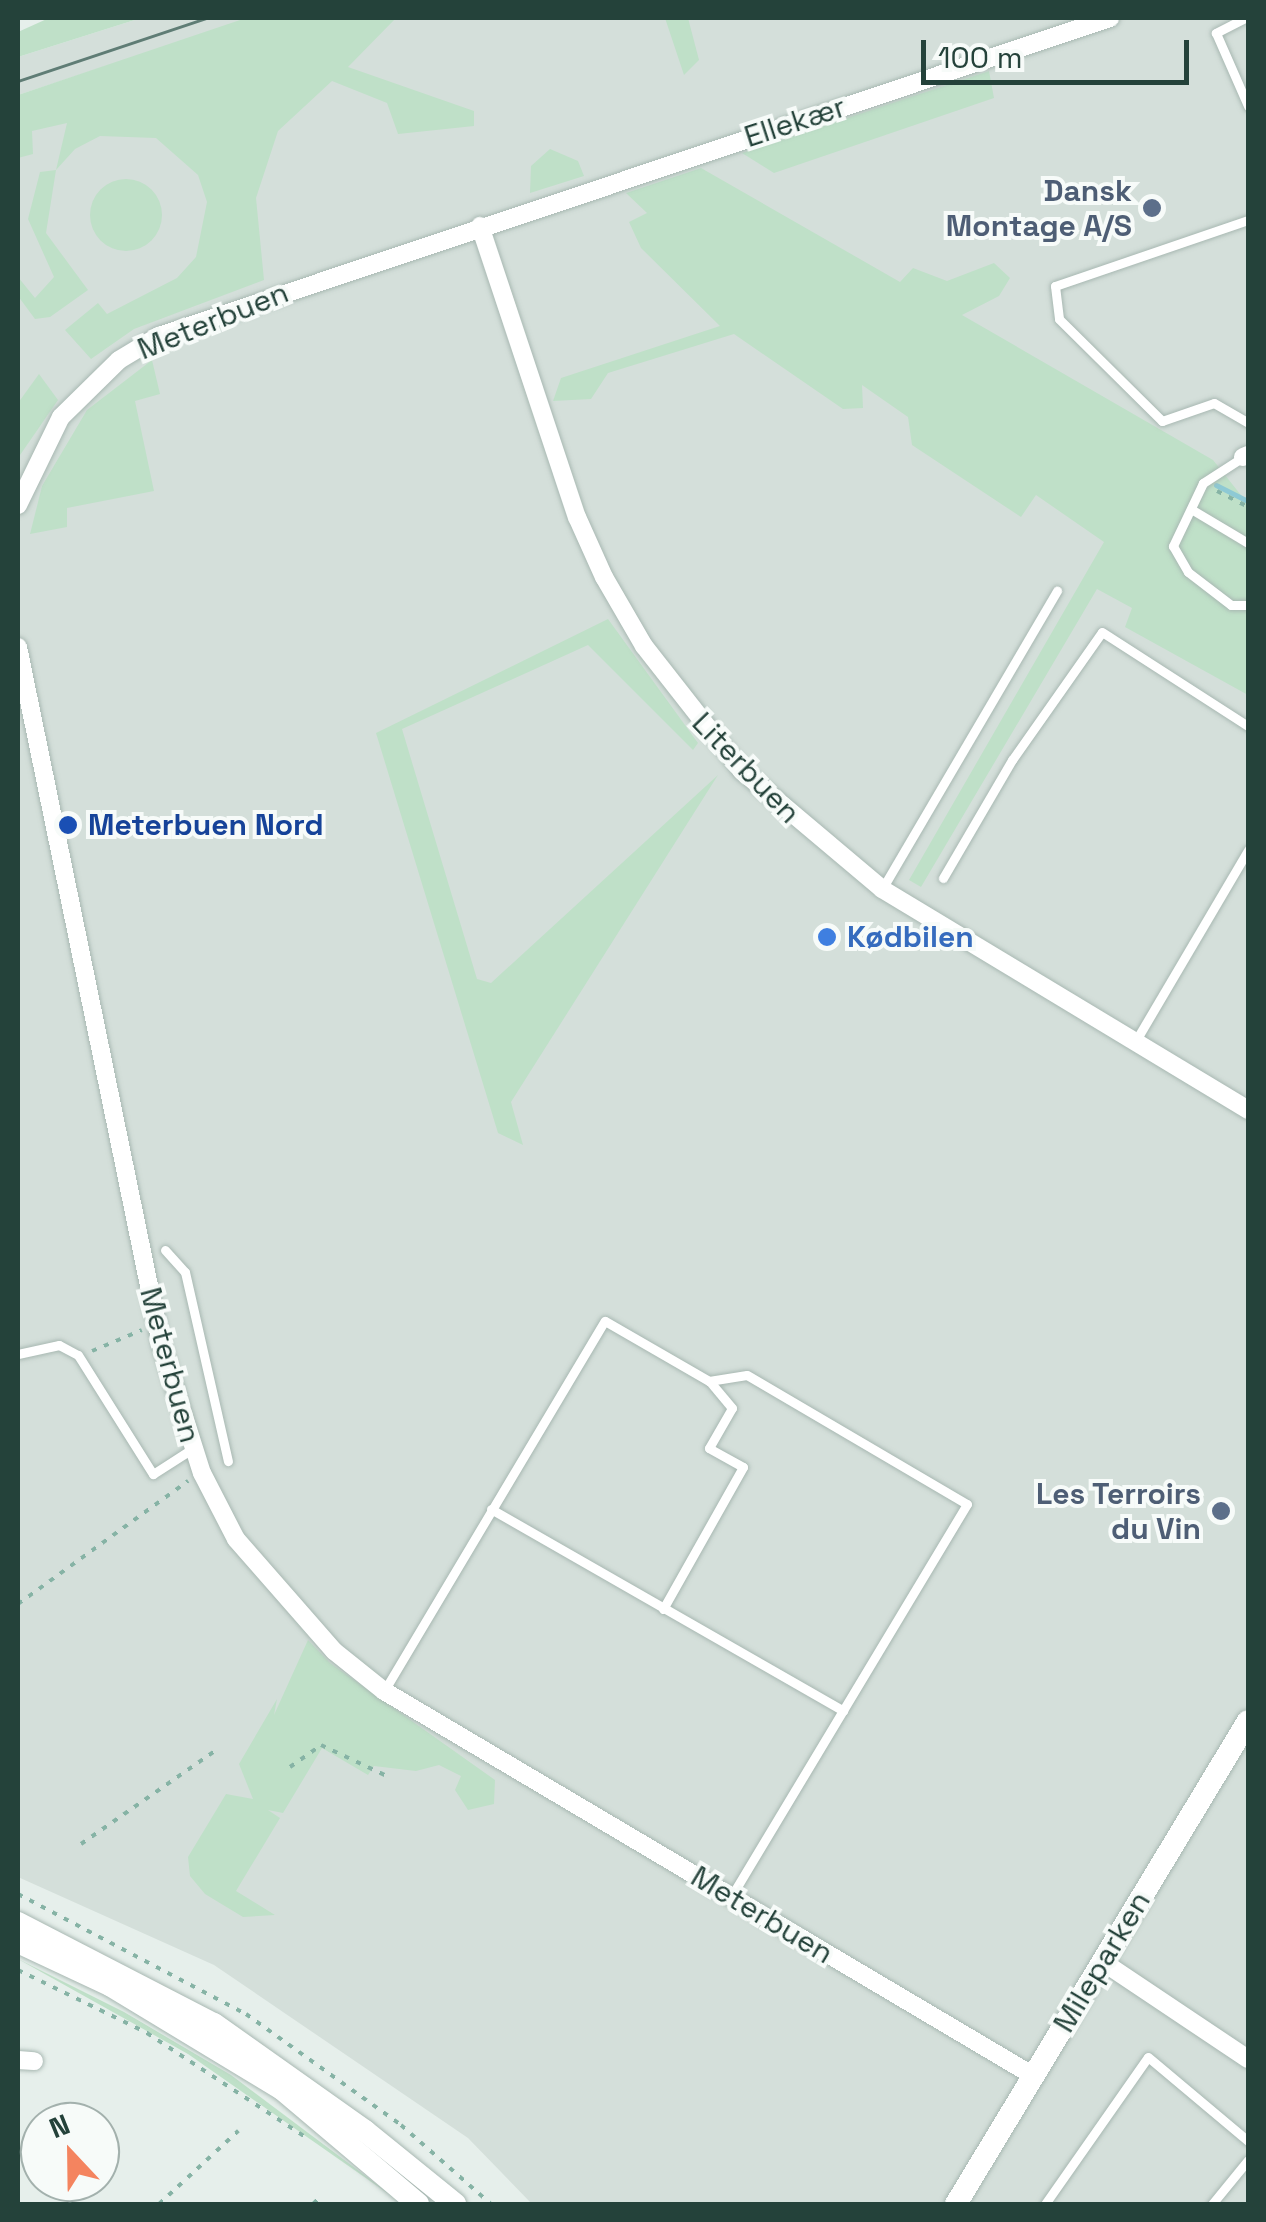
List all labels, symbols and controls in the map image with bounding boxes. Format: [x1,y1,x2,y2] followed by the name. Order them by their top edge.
[926,20,1194,82] scale bar
[938,38,1023,77] text: 100 m
[740,89,850,155] street label: Ellekær
[945,173,1132,244] place label: Dansk Montage A/S
[1141,197,1163,219] marker: Dansk Montage A/S
[132,274,294,368] street label: Meterbuen
[684,705,808,831] street label: Literbuen
[88,807,324,843] place label: Meterbuen Nord
[57,814,79,836] marker: Meterbuen Nord
[847,919,974,955] place label: Kødbilen
[816,926,838,948] marker: Kødbilen
[132,1283,208,1447] street label: Meterbuen
[1035,1476,1201,1546] place label: Les Terroirs du Vin
[1210,1500,1232,1522] marker: Les Terroirs du Vin
[684,1859,840,1971] street label: Meterbuen
[1046,1885,1158,2039] street label: Mileparken
[20,2102,120,2202] north arrow
[44,2106,75,2146] text: N

